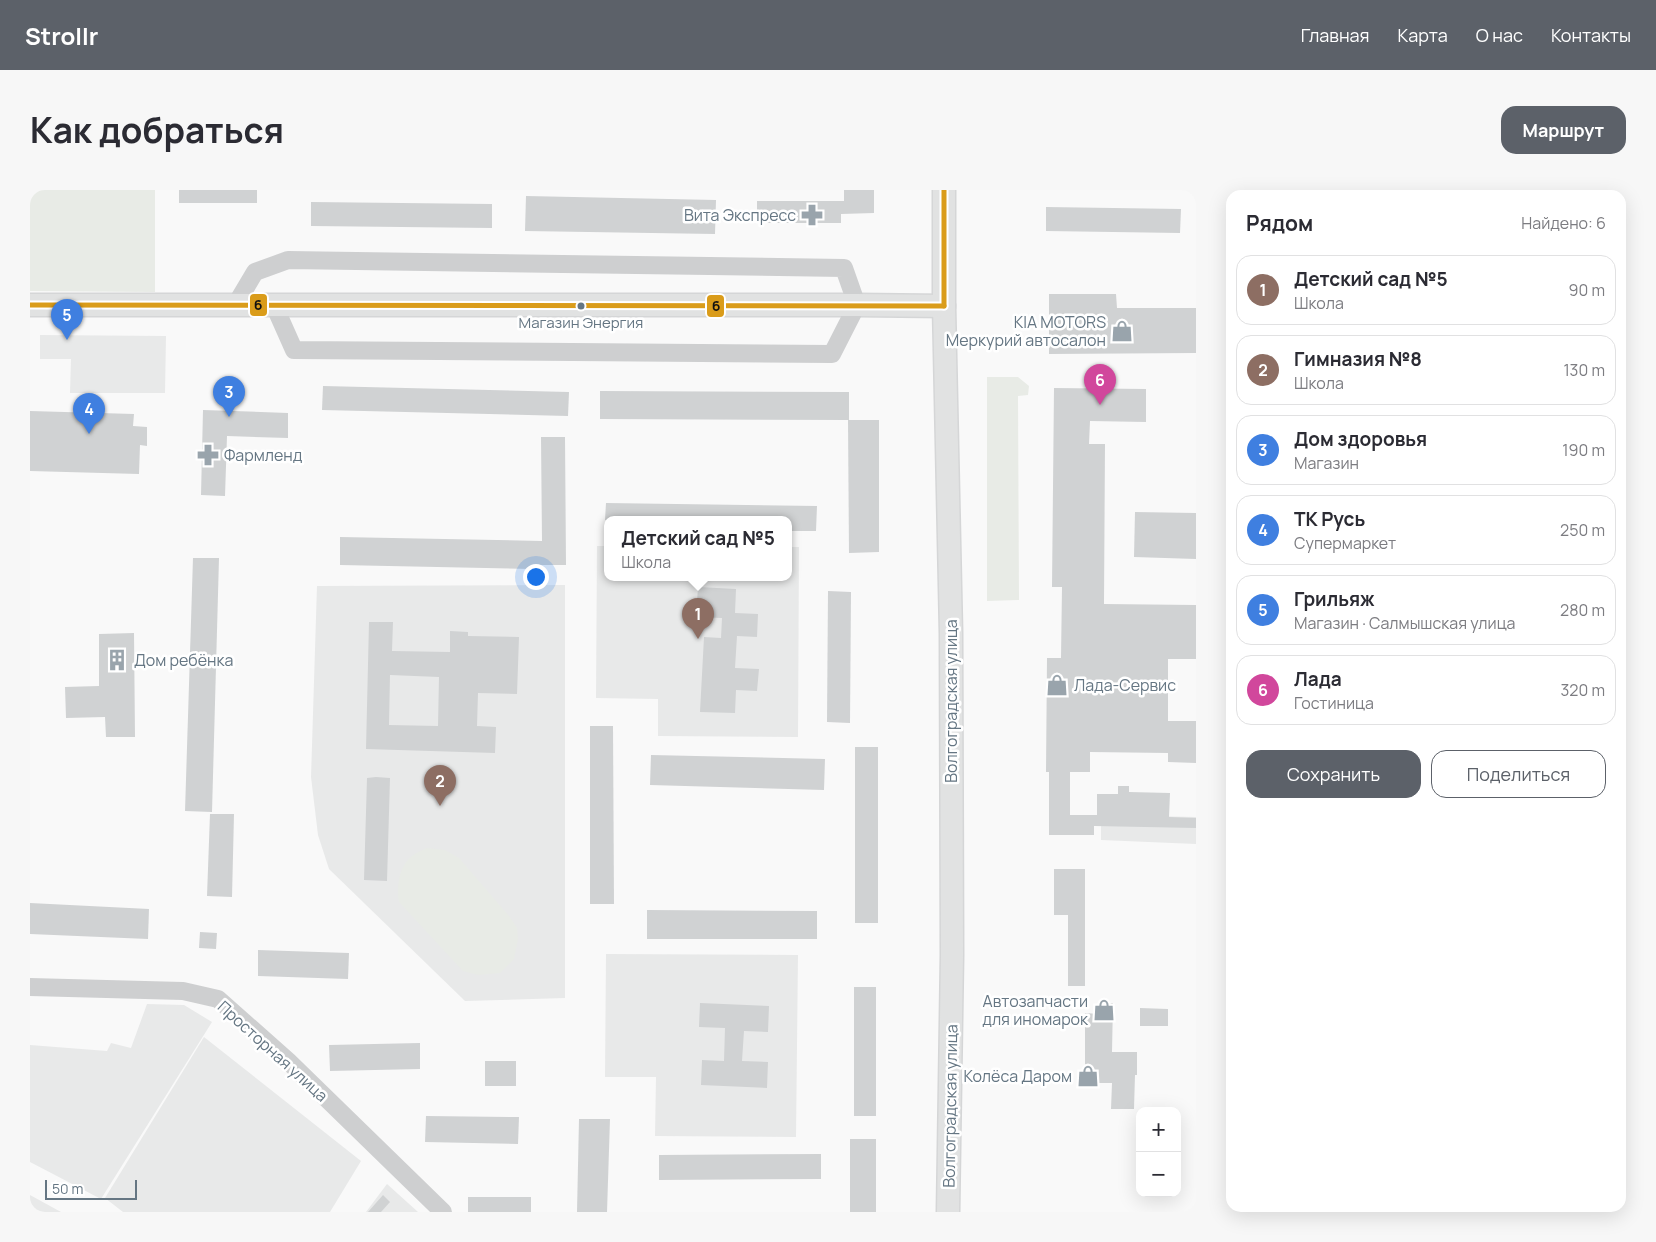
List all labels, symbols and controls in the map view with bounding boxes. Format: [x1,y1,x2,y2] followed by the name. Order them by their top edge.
[25,19,98,52] text: Strollr
[1301,23,1370,47] text: Главная
[1398,23,1448,47] text: Карта
[1476,23,1523,47] text: О нас
[1551,23,1631,47] text: Контакты
[30,106,284,154] text: Как добраться
[1501,106,1626,154] button: Маршрут
[799,202,825,228] pharmacy icon: Вита Экспресс
[684,204,796,226] place label: Вита Экспресс
[1246,209,1313,237] text: Рядом
[1521,212,1606,234] text: Найдено: 6
[1294,266,1448,292] text: Детский сад №5
[1259,279,1267,301] text: 1
[1569,279,1605,301] text: 90 m
[1294,292,1344,314] text: Школа
[249,293,268,317] line badge: 6
[706,294,725,318] line badge: 6
[254,295,262,314] text: 6
[712,296,720,315] text: 6
[51,299,83,340] pin: 5
[576,301,586,311] marker: Магазин Энергия
[946,311,1106,351] place label: KIA MOTORS Меркурий автосалон
[519,312,643,333] place label: Магазин Энергия
[1109,318,1135,344] shop icon: KIA MOTORS Меркурий автосалон
[1294,346,1422,372] text: Гимназия №8
[1258,359,1268,381] text: 2
[1563,359,1605,381] text: 130 m
[1084,364,1116,405] pin: 6
[1294,372,1344,394] text: Школа
[213,376,245,417] pin: 3
[73,393,105,434] pin: 4
[1294,426,1427,452] text: Дом здоровья
[1258,439,1268,461] text: 3
[1562,439,1605,461] text: 190 m
[195,442,221,468] pharmacy icon: Фармленд
[224,444,303,466] place label: Фармленд
[1294,452,1359,474] text: Магазин
[1294,506,1365,532] text: ТК Русь
[604,516,792,581] popup
[1258,519,1268,541] text: 4
[1560,519,1605,541] text: 250 m
[621,525,775,551] text: Детский сад №5
[1294,532,1396,554] text: Супермаркет
[621,551,671,573] text: Школа
[523,564,549,590] your location
[1294,586,1375,612] text: Грильяж
[682,598,714,639] pin: 1
[1258,599,1268,621] text: 5
[1560,599,1605,621] text: 280 m
[1294,612,1515,634] text: Магазин · Салмышская улица
[940,619,962,783] street label: Волгоградская улица
[104,647,130,673] building icon: Дом ребёнка
[134,649,233,671] place label: Дом ребёнка
[1294,666,1342,692] text: Лада
[1044,672,1070,698] shop icon: Лада-Сервис
[1074,674,1176,696] place label: Лада-Сервис
[1258,679,1268,701] text: 6
[1561,679,1605,701] text: 320 m
[1294,692,1374,714] text: Гостиница
[1246,750,1421,798] button: Сохранить
[1431,750,1606,798] button: Поделиться
[424,765,456,806] pin: 2
[982,990,1089,1030] place label: Автозапчасти для иномарок
[213,996,333,1106] street label: Просторная улица
[1091,997,1117,1023] shop icon: Автозапчасти для иномарок
[938,1024,962,1188] street label: Волгоградская улица
[1075,1063,1101,1089] shop icon: Колёса Даром
[964,1065,1072,1087] place label: Колёса Даром
[1136,1107,1181,1197] map controls
[1136,1107,1181,1152] button: +
[1136,1152,1181,1197] button: −
[45,1177,138,1200] scale bar
[52,1179,83,1198] text: 50 m

